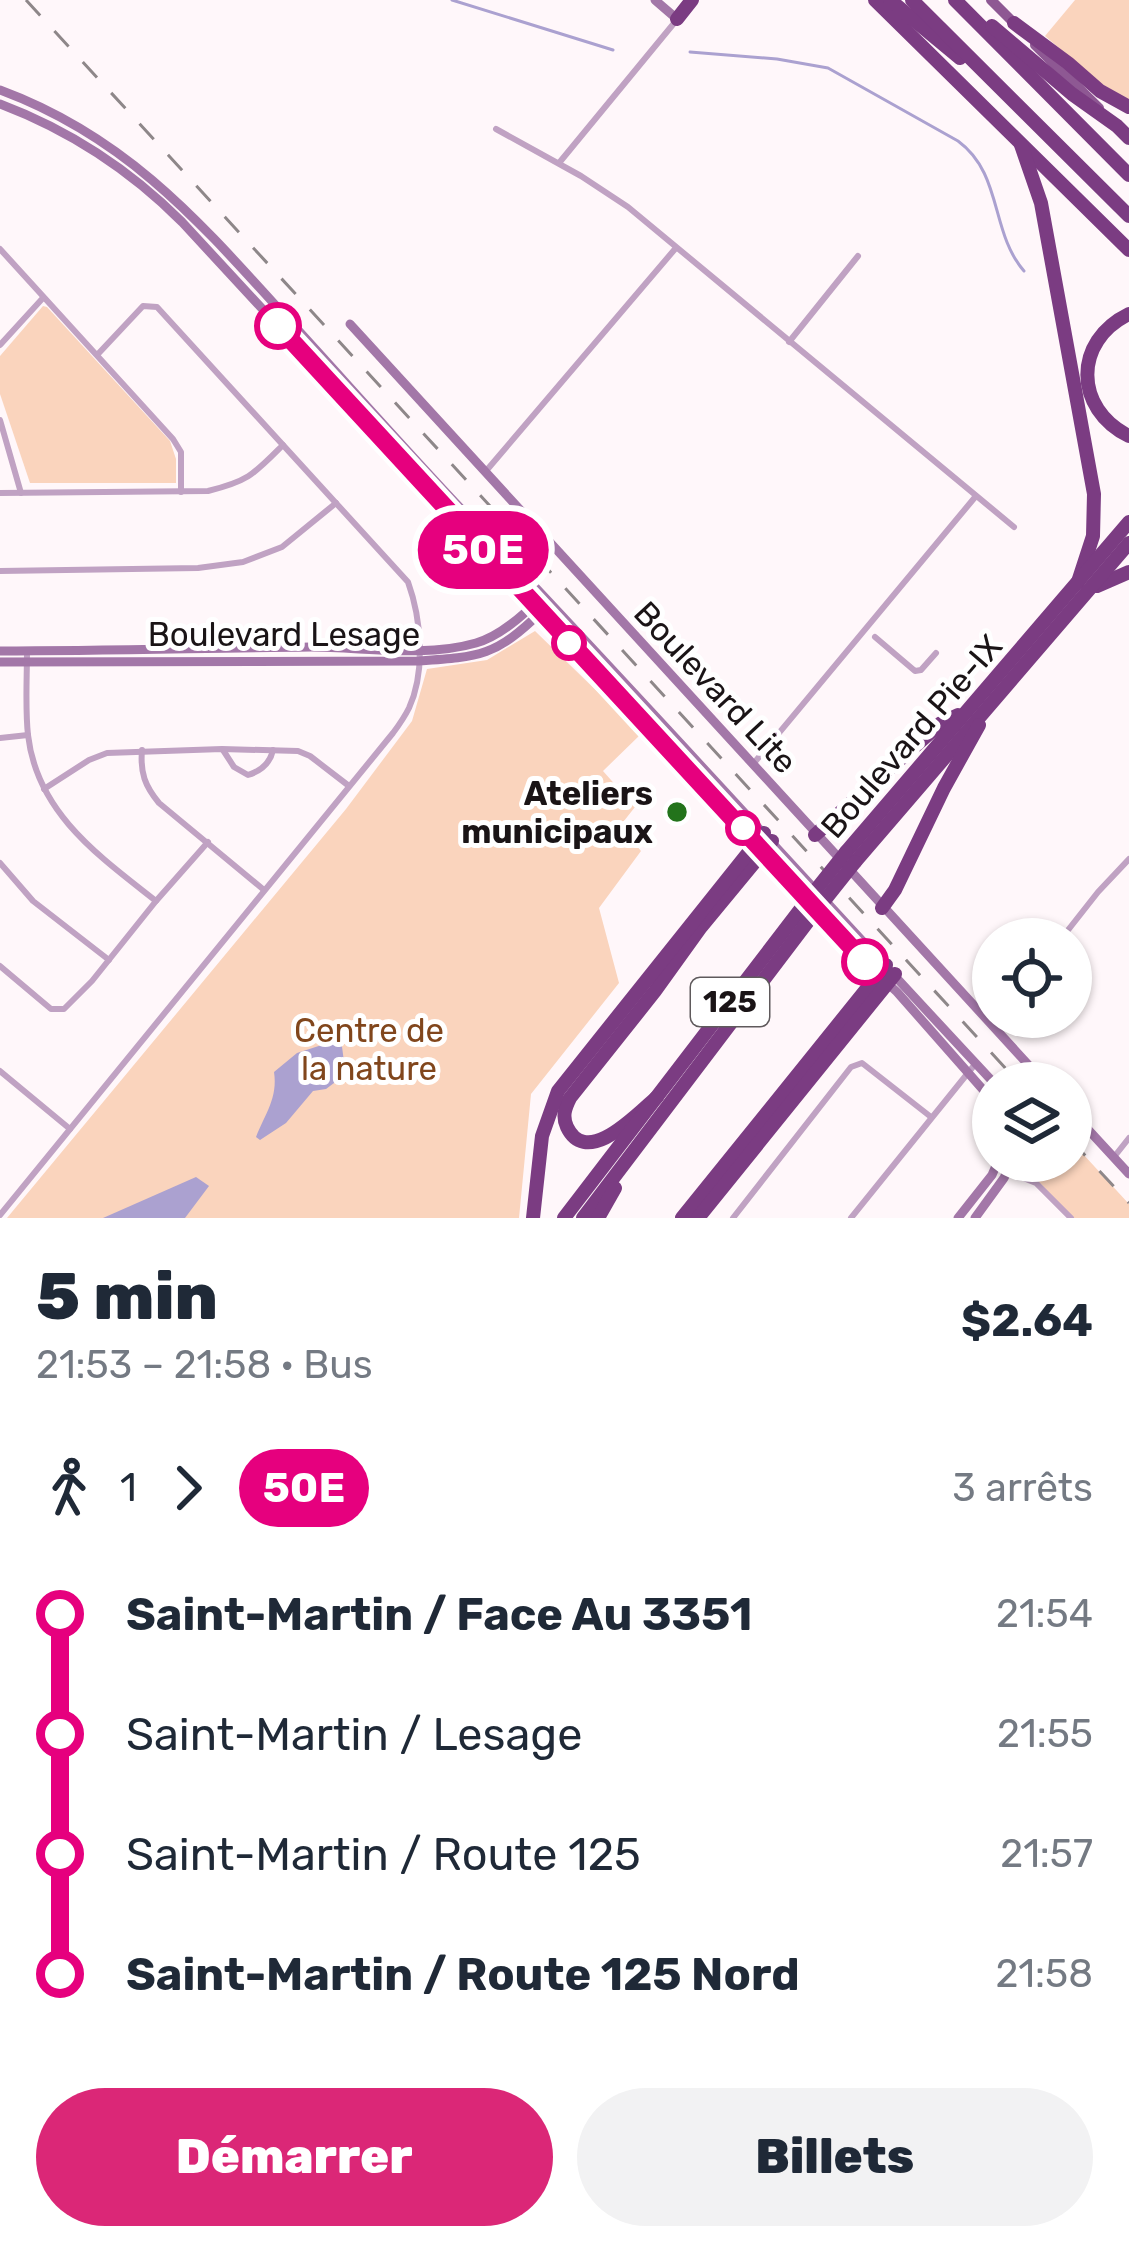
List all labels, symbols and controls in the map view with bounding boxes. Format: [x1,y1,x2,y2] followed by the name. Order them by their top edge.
[256,304,300,348] unlabelled marker
[414,511,552,589] line badge: 50E
[442,525,524,575] text: 50E
[626,593,805,781] street label: Boulevard Lite
[148,615,420,654] street label: Boulevard Lesage
[553,627,585,659] unlabelled marker
[813,627,1010,846] street label: Boulevard Pie-IX
[461,774,653,851] place label: Ateliers municipaux
[664,799,690,825] marker: Ateliers municipaux
[727,812,759,844] unlabelled marker
[972,918,1092,1182] map controls
[972,918,1092,1038] button: locate
[843,940,887,984] unlabelled marker
[691,978,769,1026] road number: 125
[294,1011,444,1088] park label: Centre de la nature
[972,1062,1092,1182] button: layers
[36,1257,218,1336] text: 5 min
[961,1294,1093,1347] text: $2.64
[36,1342,373,1388] text: 21:53 – 21:58 · Bus
[36,1455,102,1521] icon: walk
[155,1455,221,1521] icon: forward
[263,1463,345,1513] text: 50E
[120,1465,137,1511] text: 1
[952,1465,1093,1511] text: 3 arrêts
[126,1588,752,1641] text: Saint-Martin / Face Au 3351
[996,1591,1093,1637] text: 21:54
[126,1708,582,1761] text: Saint-Martin / Lesage
[997,1711,1093,1757] text: 21:55
[126,1828,641,1881] text: Saint-Martin / Route 125
[1000,1831,1093,1877] text: 21:57
[126,1948,800,2001] text: Saint-Martin / Route 125 Nord
[995,1951,1093,1997] text: 21:58
[36,2088,553,2226] button: Démarrer
[577,2088,1093,2226] button: Billets

